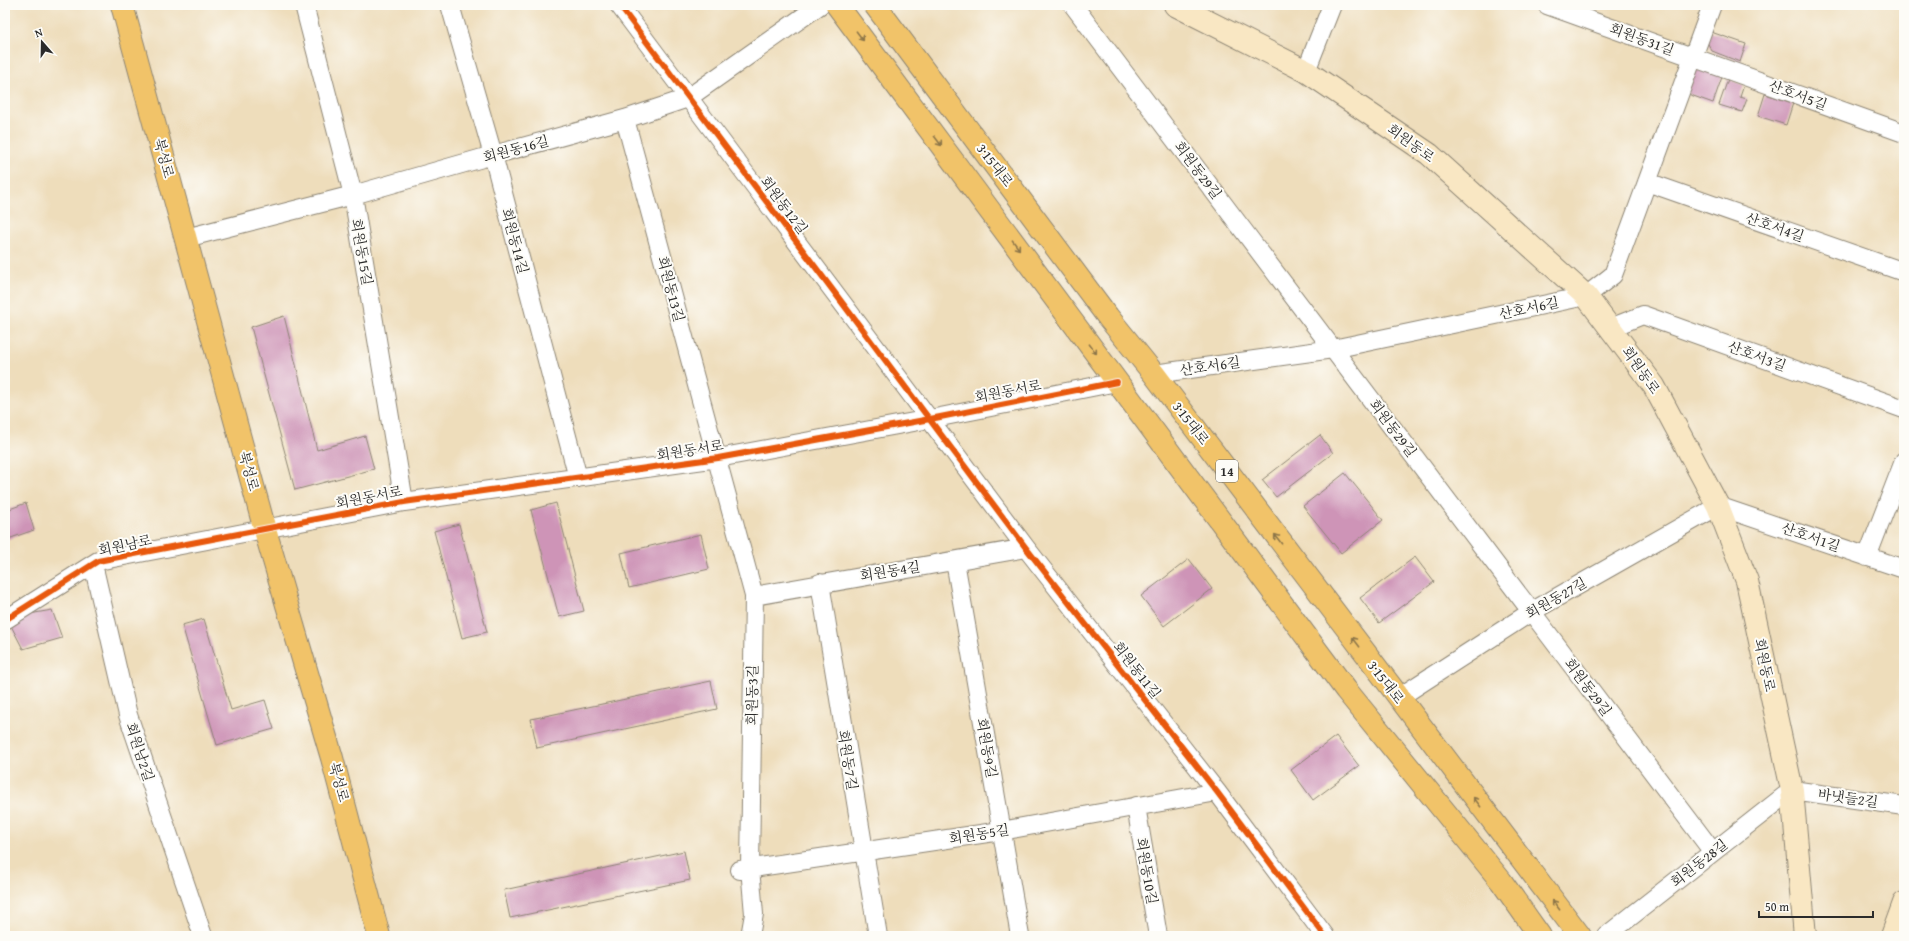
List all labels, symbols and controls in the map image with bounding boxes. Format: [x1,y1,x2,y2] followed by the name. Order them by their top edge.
[1607,18,1677,60] street label: 회원동31길
[22,22,62,62] north arrow
[32,24,45,41] text: N
[856,31,864,42] one-way arrow
[1766,75,1830,115] street label: 산호서5길
[1383,119,1439,167] street label: 회원동로
[481,131,551,167] street label: 회원동16길
[934,135,942,146] one-way arrow
[149,136,179,181] street label: 북성로
[1170,137,1226,203] street label: 회원동29길
[972,139,1018,191] street label: 3·15대로
[756,172,812,238] street label: 회원동12길
[497,206,533,276] street label: 회원동14길
[1743,208,1807,246] street label: 산호서4길
[346,217,378,287] street label: 회원동15길
[1011,239,1020,250] one-way arrow
[653,254,689,324] street label: 회원동13길
[1497,292,1561,324] street label: 산호서6길
[1725,336,1789,376] street label: 산호서3길
[1617,342,1665,398] street label: 회원동로
[1089,344,1097,355] one-way arrow
[1178,352,1242,380] street label: 산호서6길
[973,375,1044,407] street label: 회원동서로
[1365,395,1421,461] street label: 회원동29길
[1168,397,1214,449] street label: 3·15대로
[655,435,725,465] street label: 회원동서로
[234,449,264,494] street label: 북성로
[1216,460,1238,482] road number: 14
[334,481,405,513] street label: 회원동서로
[1779,518,1843,556] street label: 산호서1길
[96,529,154,560] street label: 회원남로
[1274,533,1282,544] one-way arrow
[858,556,922,586] street label: 회원동4길
[1522,572,1590,624] street label: 회원동27길
[1750,636,1781,694] street label: 회원동로
[1108,637,1166,703] street label: 회원동11길
[1352,637,1361,648] one-way arrow
[1560,654,1616,720] street label: 회원동29길
[1363,656,1409,708] street label: 3·15대로
[741,664,763,726] street label: 회원동3길
[972,716,1002,780] street label: 회원동9길
[121,720,159,784] street label: 회원남2길
[833,728,863,792] street label: 회원동7길
[324,760,354,805] street label: 북성로
[1816,784,1880,812] street label: 바냇들2길
[1473,796,1482,807] one-way arrow
[947,819,1011,849] street label: 회원동5길
[1666,834,1732,892] street label: 회원동28길
[1131,836,1163,906] street label: 회원동10길
[1759,893,1873,919] scale bar
[1765,898,1789,915] text: 50 m
[1552,900,1561,911] one-way arrow

